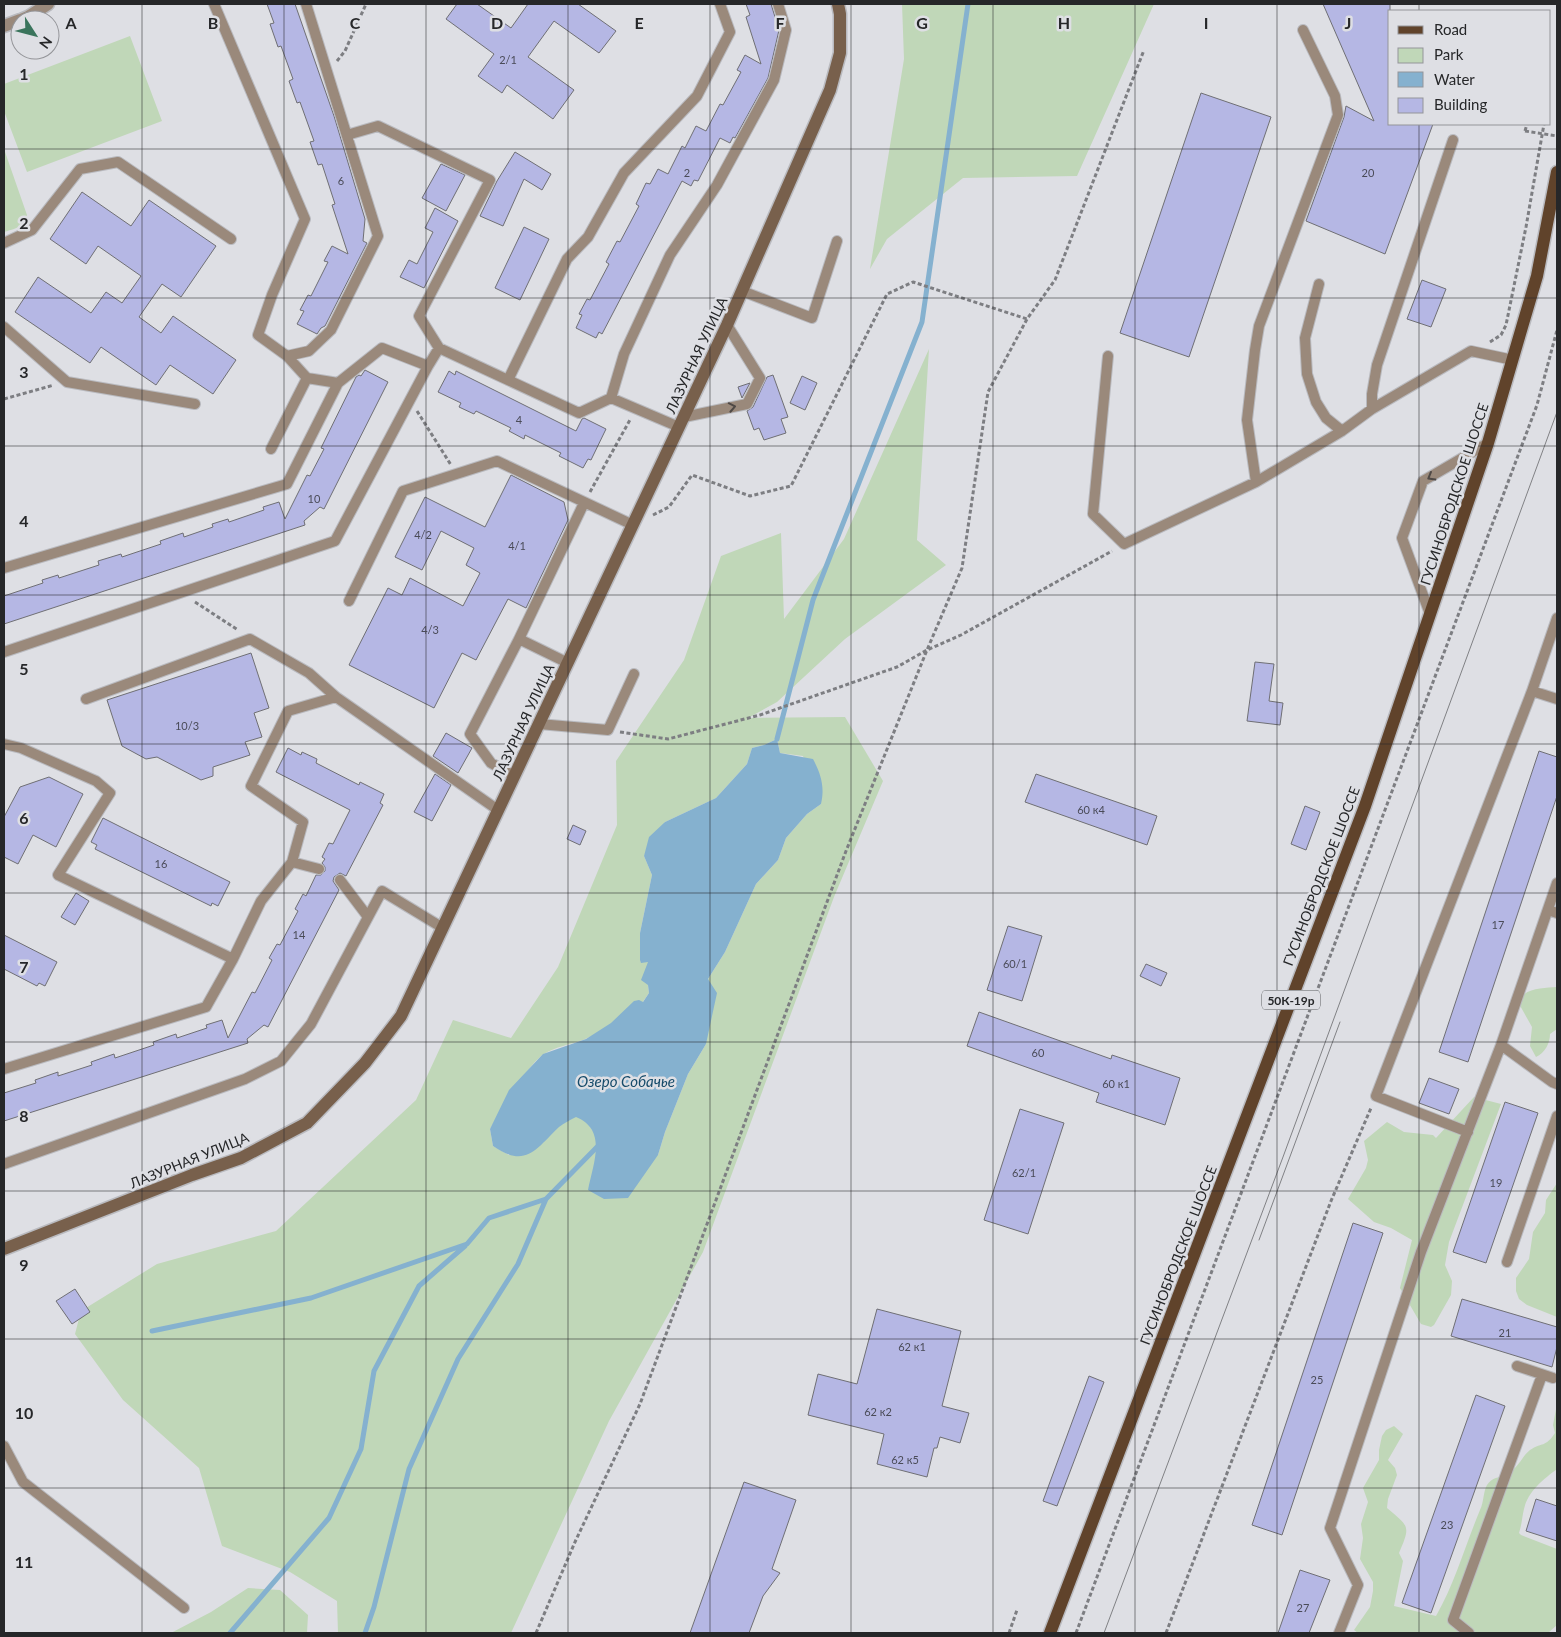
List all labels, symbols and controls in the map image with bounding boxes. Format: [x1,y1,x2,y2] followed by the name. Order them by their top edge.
[10,10,60,60] north arrow
[1388,10,1551,125] legend
[64,13,77,32] text: A
[208,13,218,32] text: B
[350,13,361,32] text: C
[491,13,503,32] text: D
[634,13,644,32] text: E
[775,13,785,32] text: F
[916,13,928,32] text: G
[1058,13,1070,32] text: H
[1204,13,1208,32] text: I
[1345,13,1351,32] text: J
[1434,20,1467,38] text: Road
[36,34,56,52] text: N
[1434,45,1464,63] text: Park
[499,53,517,66] house number: 2/1
[19,64,29,83] text: 1
[1434,70,1475,88] text: Water
[1434,95,1487,113] text: Building
[684,166,690,179] house number: 2
[1362,166,1375,179] house number: 20
[338,174,344,187] house number: 6
[19,213,29,232] text: 2
[661,293,731,417] street label: ЛАЗУРНАЯ УЛИЦА
[19,362,29,381] text: 3
[1416,401,1492,587] street label: ГУСИНОБРОДСКОЕ ШОССЕ
[727,403,736,413] one-way arrow
[516,413,523,426] house number: 4
[1427,470,1436,480] one-way arrow
[308,492,321,505] house number: 10
[19,511,29,530] text: 4
[414,528,432,541] house number: 4/2
[508,539,526,552] house number: 4/1
[421,623,439,636] house number: 4/3
[19,659,29,678] text: 5
[488,660,558,784] street label: ЛАЗУРНАЯ УЛИЦА
[175,719,199,732] house number: 10/3
[1279,784,1363,968] street label: ГУСИНОБРОДСКОЕ ШОССЕ
[1077,803,1105,816] house number: 60 к4
[19,808,29,827] text: 6
[155,857,167,870] house number: 16
[1492,918,1504,931] house number: 17
[293,928,306,941] house number: 14
[19,957,29,976] text: 7
[1003,957,1027,970] house number: 60/1
[1262,990,1320,1010] road number: 50К-19р
[1032,1046,1045,1059] house number: 60
[577,1072,675,1090] water label: Озеро Собачье
[1102,1077,1130,1090] house number: 60 к1
[19,1106,29,1125] text: 8
[126,1128,252,1192] street label: ЛАЗУРНАЯ УЛИЦА
[1136,1163,1220,1347] street label: ГУСИНОБРОДСКОЕ ШОССЕ
[1012,1166,1036,1179] house number: 62/1
[1490,1176,1502,1189] house number: 19
[19,1255,29,1274] text: 9
[1499,1326,1511,1339] house number: 21
[898,1340,926,1353] house number: 62 к1
[1311,1373,1323,1386] house number: 25
[15,1403,33,1422] text: 10
[864,1405,892,1418] house number: 62 к2
[891,1453,919,1466] house number: 62 к5
[1441,1518,1453,1531] house number: 23
[15,1552,33,1571] text: 11
[1297,1601,1309,1614] house number: 27

